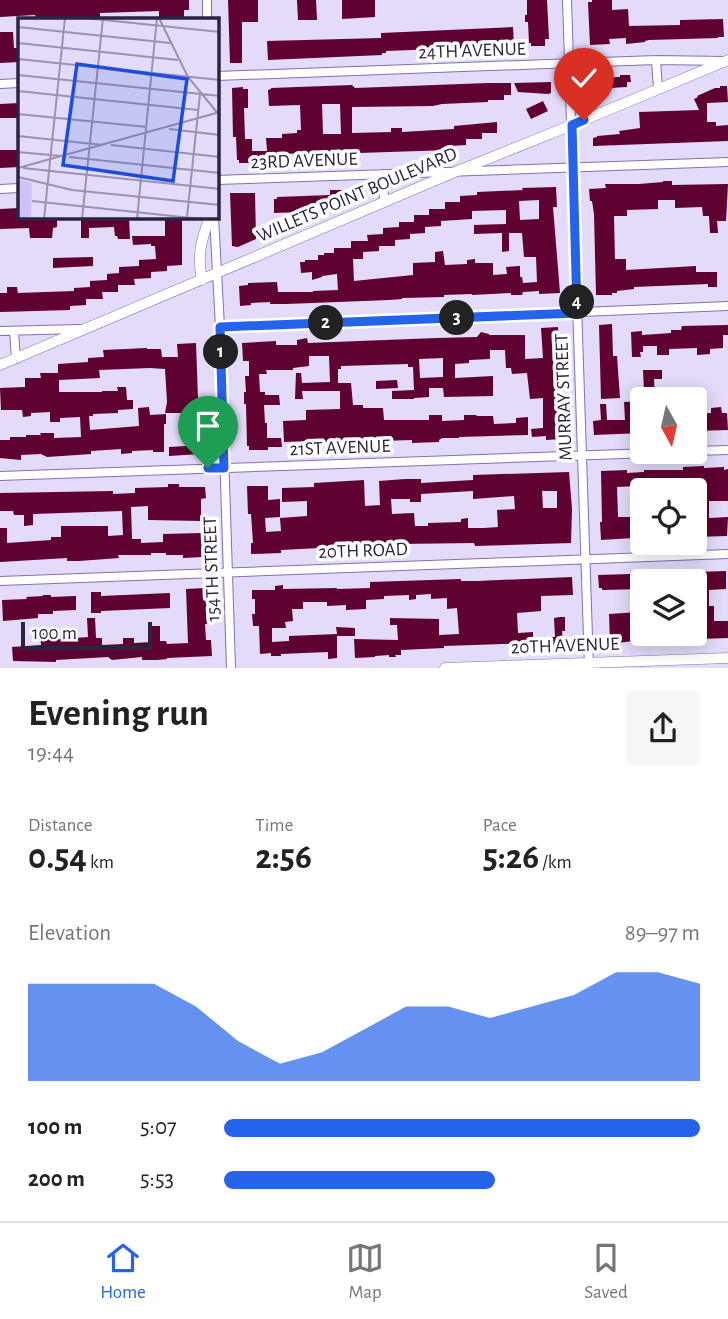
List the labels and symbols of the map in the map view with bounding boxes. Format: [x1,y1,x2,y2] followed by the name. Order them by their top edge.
[18,18,219,219] inset map
[418,40,526,62] street label: 24TH AVENUE
[554,48,614,120] pin
[254,144,460,246] street label: WILLETS POINT BOULEVARD
[250,150,358,172] street label: 23RD AVENUE
[560,284,594,320] pin: 4
[440,300,475,336] pin: 3
[308,306,344,340] pin: 2
[552,333,576,461] street label: MURRAY STREET
[204,334,238,370] pin: 1
[630,387,707,464] north arrow
[178,396,238,468] pin
[289,437,391,459] street label: 21ST AVENUE
[201,516,223,622] street label: 154TH STREET
[318,540,408,562] street label: 20TH ROAD
[21,619,152,651] scale bar
[510,635,620,657] street label: 20TH AVENUE

